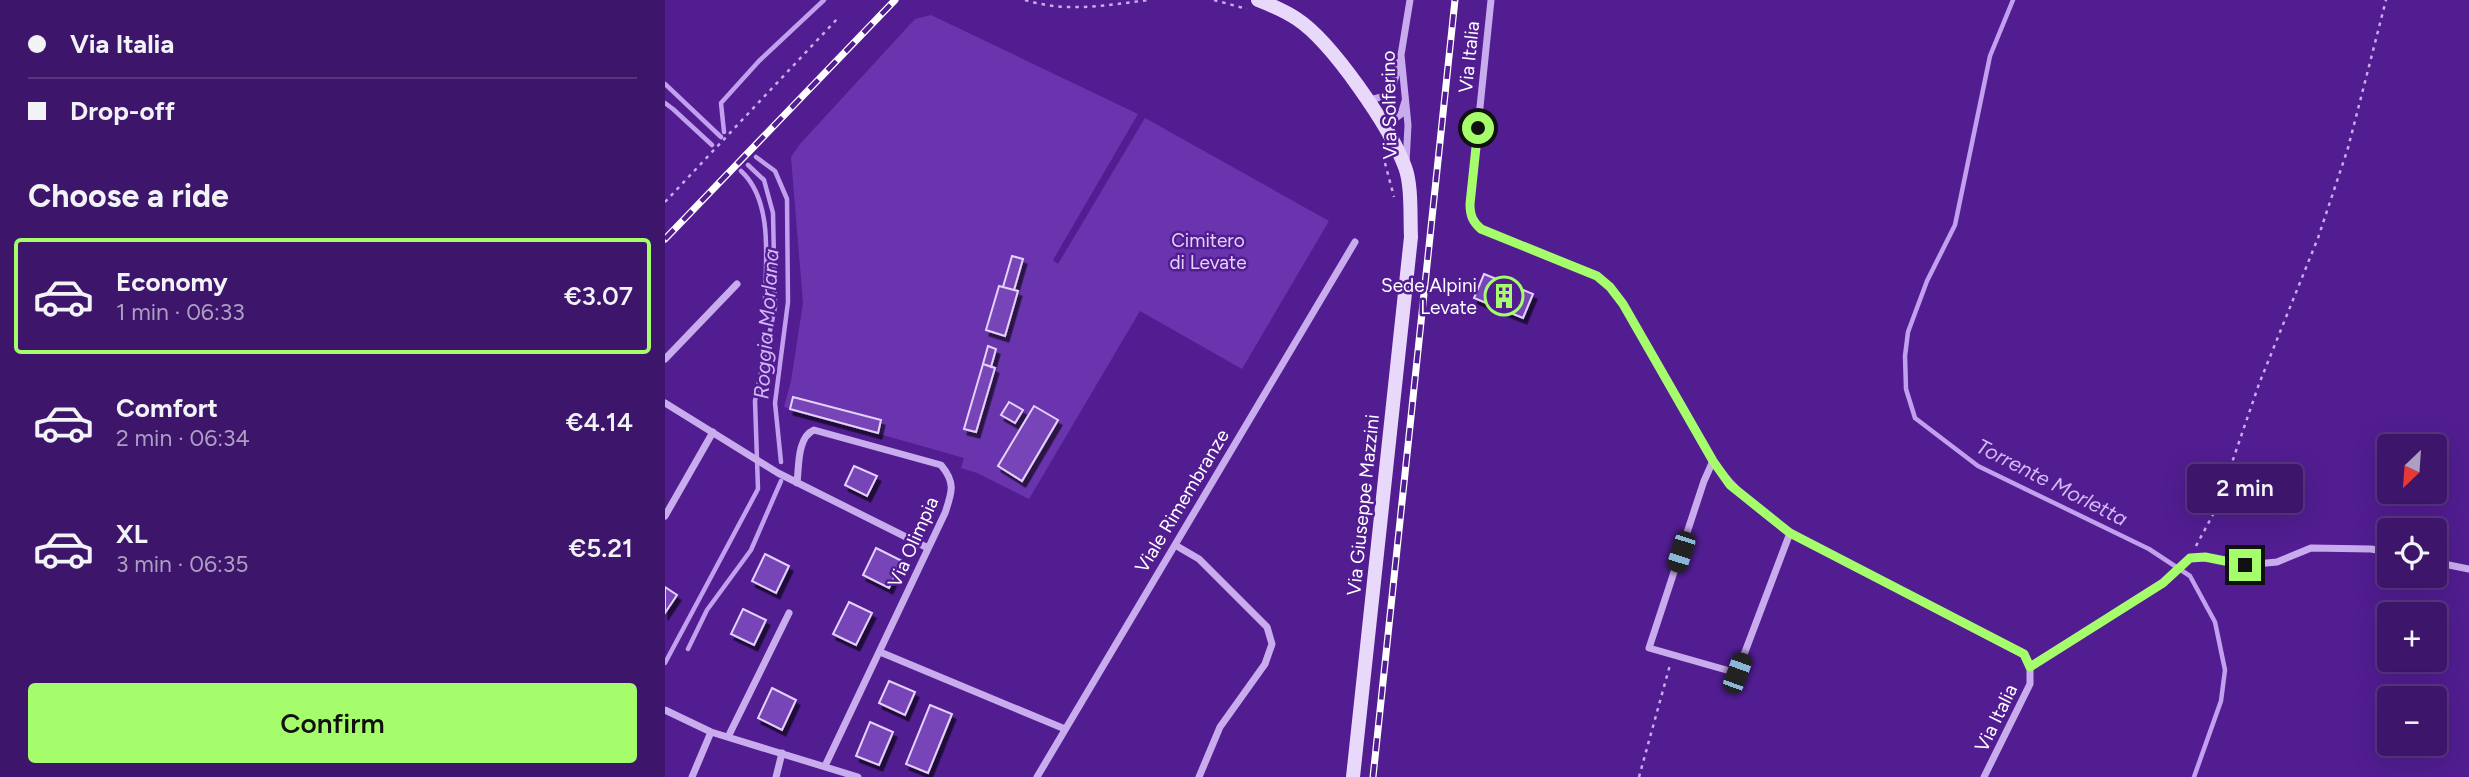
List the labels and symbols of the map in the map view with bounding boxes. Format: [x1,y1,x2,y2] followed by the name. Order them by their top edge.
[1454,20,1484,94] street label: Via Italia
[1377,51,1401,159] street label: Via Solferino
[1462,112,1494,144] route start
[1169,229,1247,274] park label: Cimitero di Levate
[748,248,784,400] water label: Roggia Morlana
[1381,274,1477,319] place label: Sede Alpini Levate
[1483,275,1525,317] building icon: Sede Alpini Levate
[1342,413,1384,597] street label: Via Giuseppe Mazzini
[1130,425,1234,577] street label: Viale Rimembranze
[1972,433,2132,531] water label: Torrente Morletta
[2377,434,2447,504] north arrow
[2187,463,2303,512] callout: 2 min
[883,493,943,591] street label: Via Olimpia
[1665,529,1698,575] car
[2229,549,2261,581] route end
[1720,650,1755,696] car
[1970,681,2022,755] street label: Via Italia

